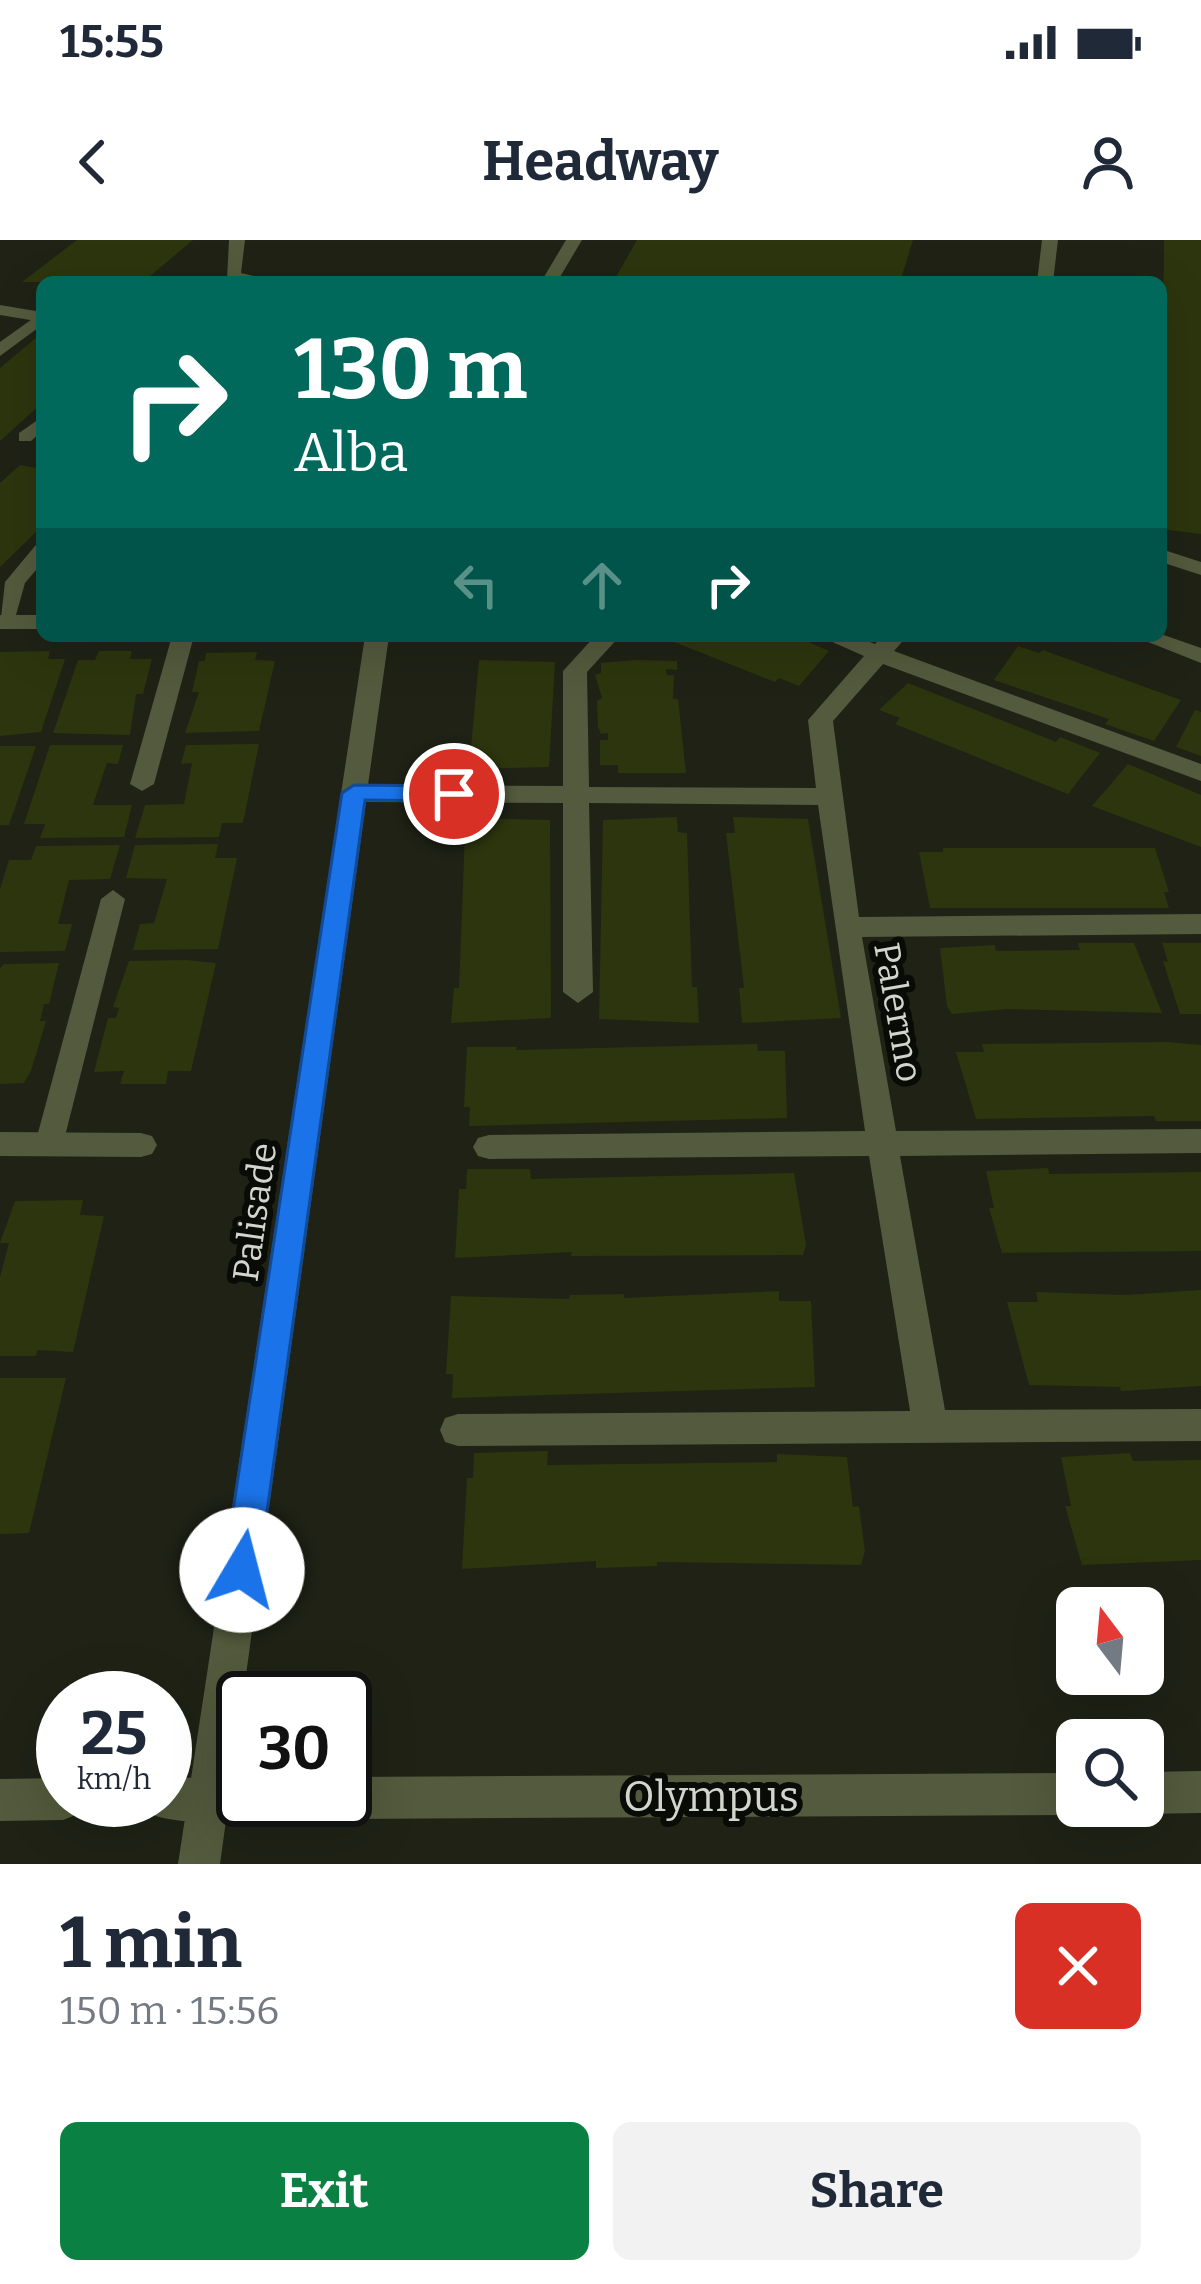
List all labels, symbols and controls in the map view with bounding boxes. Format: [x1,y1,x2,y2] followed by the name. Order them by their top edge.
[60,15,164,69] text: 15:55
[60,129,126,195] icon: back
[1075,129,1141,195] icon: person
[482,130,719,194] text: Headway
[294,319,527,420] text: 130 m
[96,324,252,480] icon: right
[294,421,408,485] text: Alba
[443,552,509,618] icon: left
[569,552,635,618] icon: ahead
[695,552,761,618] icon: right
[403,743,505,845] pin
[421,761,487,827] icon: arrive
[864,939,932,1085] street label: Palermo
[224,1140,286,1284] street label: Palisade
[179,1507,305,1633] position arrow
[1056,1587,1164,1695] north arrow
[1056,1587,1164,1827] map controls
[216,1671,372,1827] speed limit sign: 30
[81,1698,147,1770] text: 25
[1056,1719,1164,1827] button: search
[77,1761,151,1797] text: km/h
[623,1772,799,1822] street label: Olympus
[60,1900,242,1986] text: 1 min
[1015,1903,1141,2029] button: close
[60,1988,279,2034] text: 150 m · 15:56
[60,2122,589,2260] button: Exit
[613,2122,1141,2260] button: Share

